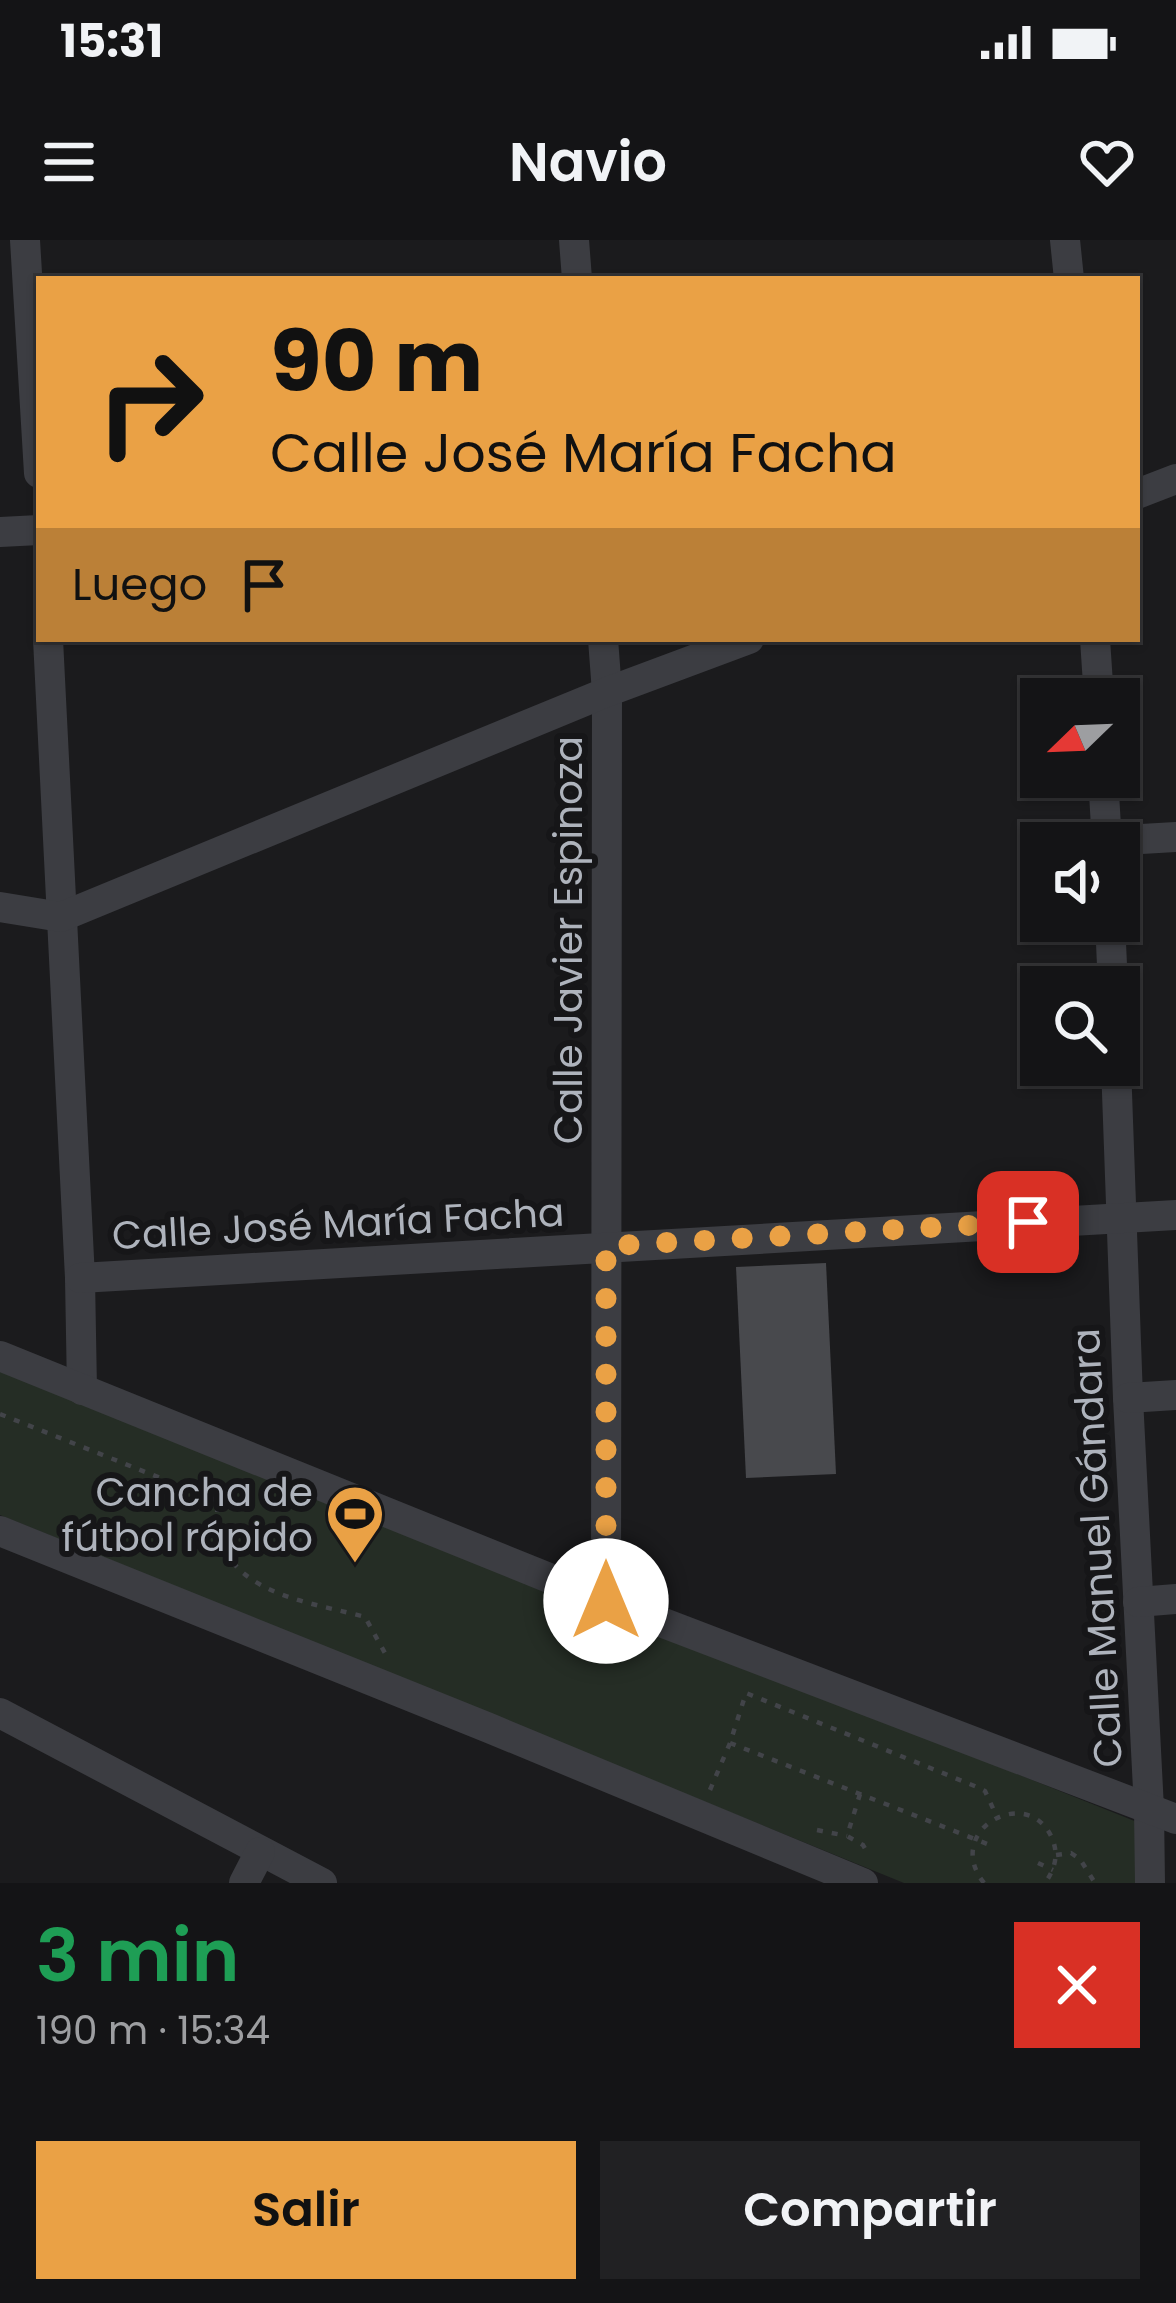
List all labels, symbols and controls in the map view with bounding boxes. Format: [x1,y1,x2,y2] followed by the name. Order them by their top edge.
[60,10,163,73] text: 15:31
[509,124,667,200] text: Navio
[36,129,102,195] icon: menu
[1074,129,1140,195] icon: heart
[270,303,483,420] text: 90 m
[72,324,228,480] icon: right
[270,415,897,491] text: Calle José María Facha
[231,552,297,618] icon: arrive
[72,553,207,616] text: Luego
[1020,678,1140,798] north arrow
[1020,678,1140,1086] map controls
[541,736,596,1144] street label: Calle Javier Espinoza
[1020,822,1140,942] button: sound
[1020,966,1140,1086] button: search
[977,1171,1079,1273] pin
[111,1185,565,1263] street label: Calle José María Facha
[995,1189,1061,1255] icon: arrive
[1058,1327,1136,1769] street label: Calle Manuel Gándara
[61,1465,313,1565] place label: Cancha de fútbol rápido
[324,1483,386,1565] sports icon: Cancha de fútbol rápido
[543,1538,669,1664] position arrow
[36,1905,239,2006] text: 3 min
[1014,1922,1140,2048] button: close
[36,2003,270,2058] text: 190 m · 15:34
[36,2141,576,2279] button: Salir
[600,2141,1140,2279] button: Compartir

